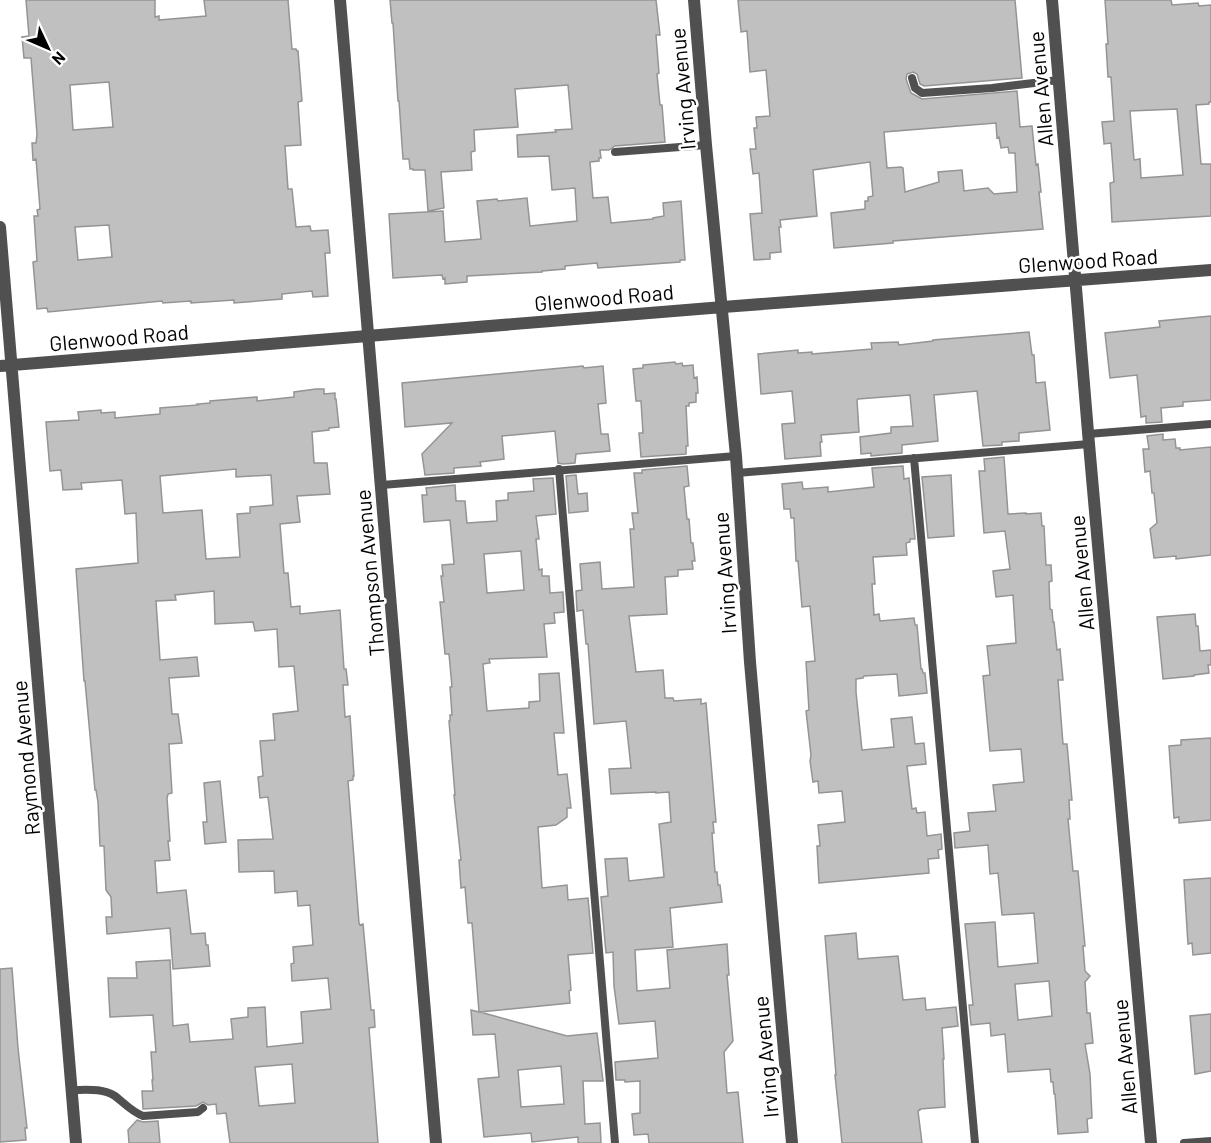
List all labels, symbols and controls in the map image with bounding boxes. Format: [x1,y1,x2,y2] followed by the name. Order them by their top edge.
[18,18,78,78] north arrow
[664,27,700,151] street label: Irving Avenue
[1022,30,1058,148] street label: Allen Avenue
[49,48,70,69] text: N
[1017,243,1159,277] street label: Glenwood Road
[533,278,675,316] street label: Glenwood Road
[48,318,190,356] street label: Glenwood Road
[349,489,389,657] street label: Thompson Avenue
[707,511,741,635] street label: Irving Avenue
[1063,514,1099,632] street label: Allen Avenue
[6,680,44,836] street label: Raymond Avenue
[747,995,783,1119] street label: Irving Avenue
[1106,998,1142,1116] street label: Allen Avenue

